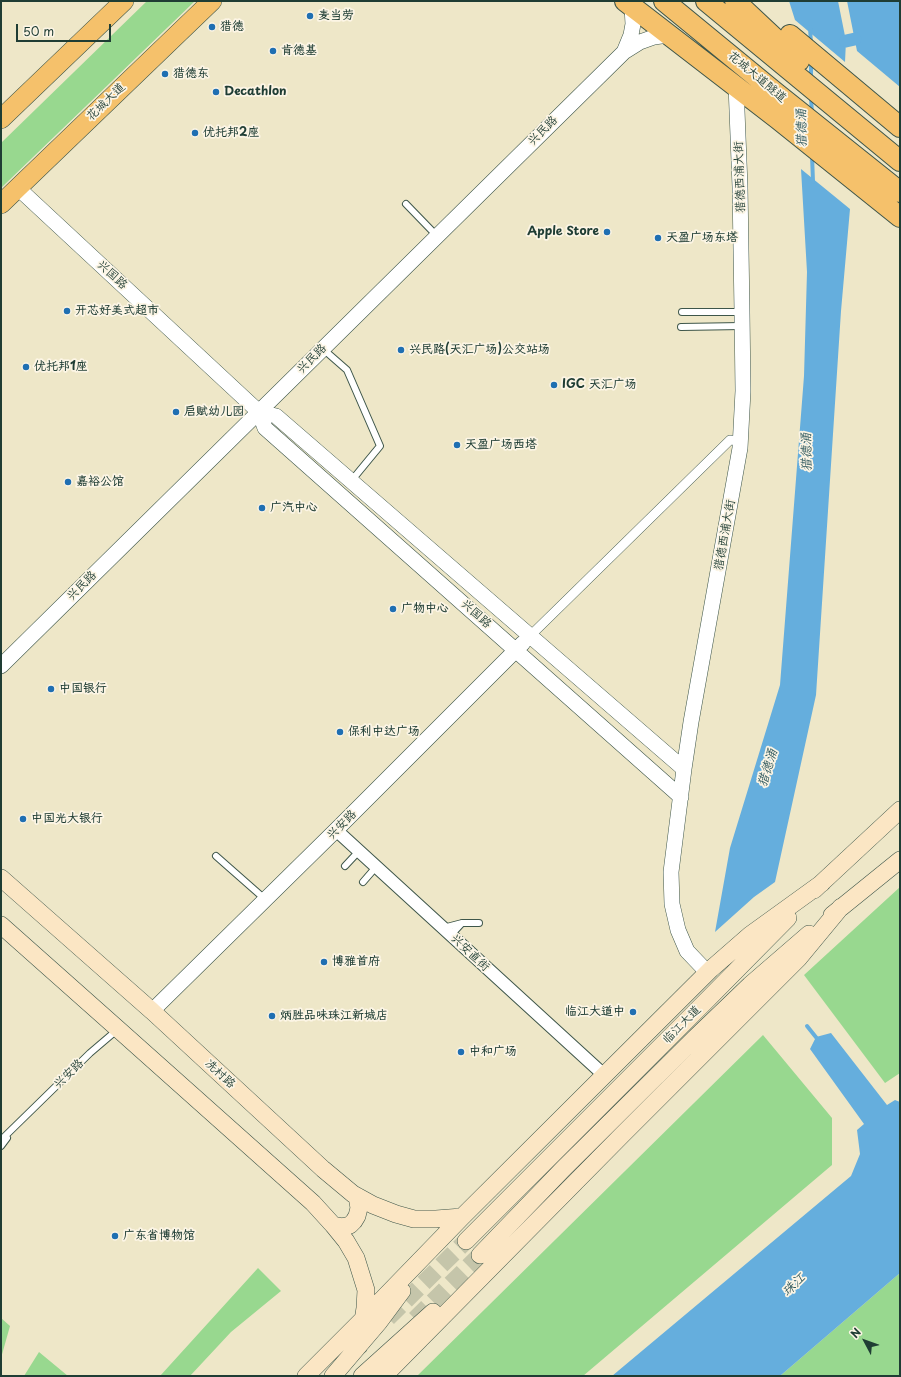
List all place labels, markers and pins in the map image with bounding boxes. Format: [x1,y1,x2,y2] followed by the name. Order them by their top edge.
[318,9,354,23] place label: 麦当劳
[305,11,315,21] marker: 麦当劳
[220,20,244,34] place label: 猎德
[207,22,217,32] marker: 猎德
[281,44,317,58] place label: 肯德基
[268,46,278,56] marker: 肯德基
[173,67,209,81] place label: 猎德东
[160,69,170,79] marker: 猎德东
[224,85,286,99] place label: Decathlon
[211,87,221,97] marker: Decathlon
[203,126,259,140] place label: 优托邦2座
[190,128,200,138] marker: 优托邦2座
[527,225,599,239] place label: Apple Store
[602,227,612,237] marker: Apple Store
[666,231,738,245] place label: 天盈广场东塔
[653,233,663,243] marker: 天盈广场东塔
[75,304,159,318] place label: 开芯好美式超市
[62,306,72,316] marker: 开芯好美式超市
[409,343,550,357] place label: 兴民路(天汇广场)公交站场
[396,345,406,355] marker: 兴民路(天汇广场)公交站场
[34,360,88,374] place label: 优托邦1座
[21,362,31,372] marker: 优托邦1座
[562,378,637,392] place label: IGC 天汇广场
[549,380,559,390] marker: IGC 天汇广场
[184,405,244,419] place label: 启赋幼儿园
[171,407,181,417] marker: 启赋幼儿园
[465,438,537,452] place label: 天盈广场西塔
[452,440,462,450] marker: 天盈广场西塔
[76,475,124,489] place label: 嘉裕公馆
[63,477,73,487] marker: 嘉裕公馆
[270,501,318,515] place label: 广汽中心
[257,503,267,513] marker: 广汽中心
[401,602,449,616] place label: 广物中心
[388,604,398,614] marker: 广物中心
[59,682,107,696] place label: 中国银行
[46,684,56,694] marker: 中国银行
[348,725,420,739] place label: 保利中达广场
[335,727,345,737] marker: 保利中达广场
[31,812,103,826] place label: 中国光大银行
[18,814,28,824] marker: 中国光大银行
[332,955,380,969] place label: 博雅首府
[319,957,329,967] marker: 博雅首府
[565,1005,625,1019] place label: 临江大道中
[628,1007,638,1017] marker: 临江大道中
[280,1009,388,1023] place label: 炳胜品味珠江新城店
[267,1011,277,1021] marker: 炳胜品味珠江新城店
[469,1045,517,1059] place label: 中和广场
[456,1047,466,1057] marker: 中和广场
[123,1229,195,1243] place label: 广东省博物馆
[110,1231,120,1241] marker: 广东省博物馆

